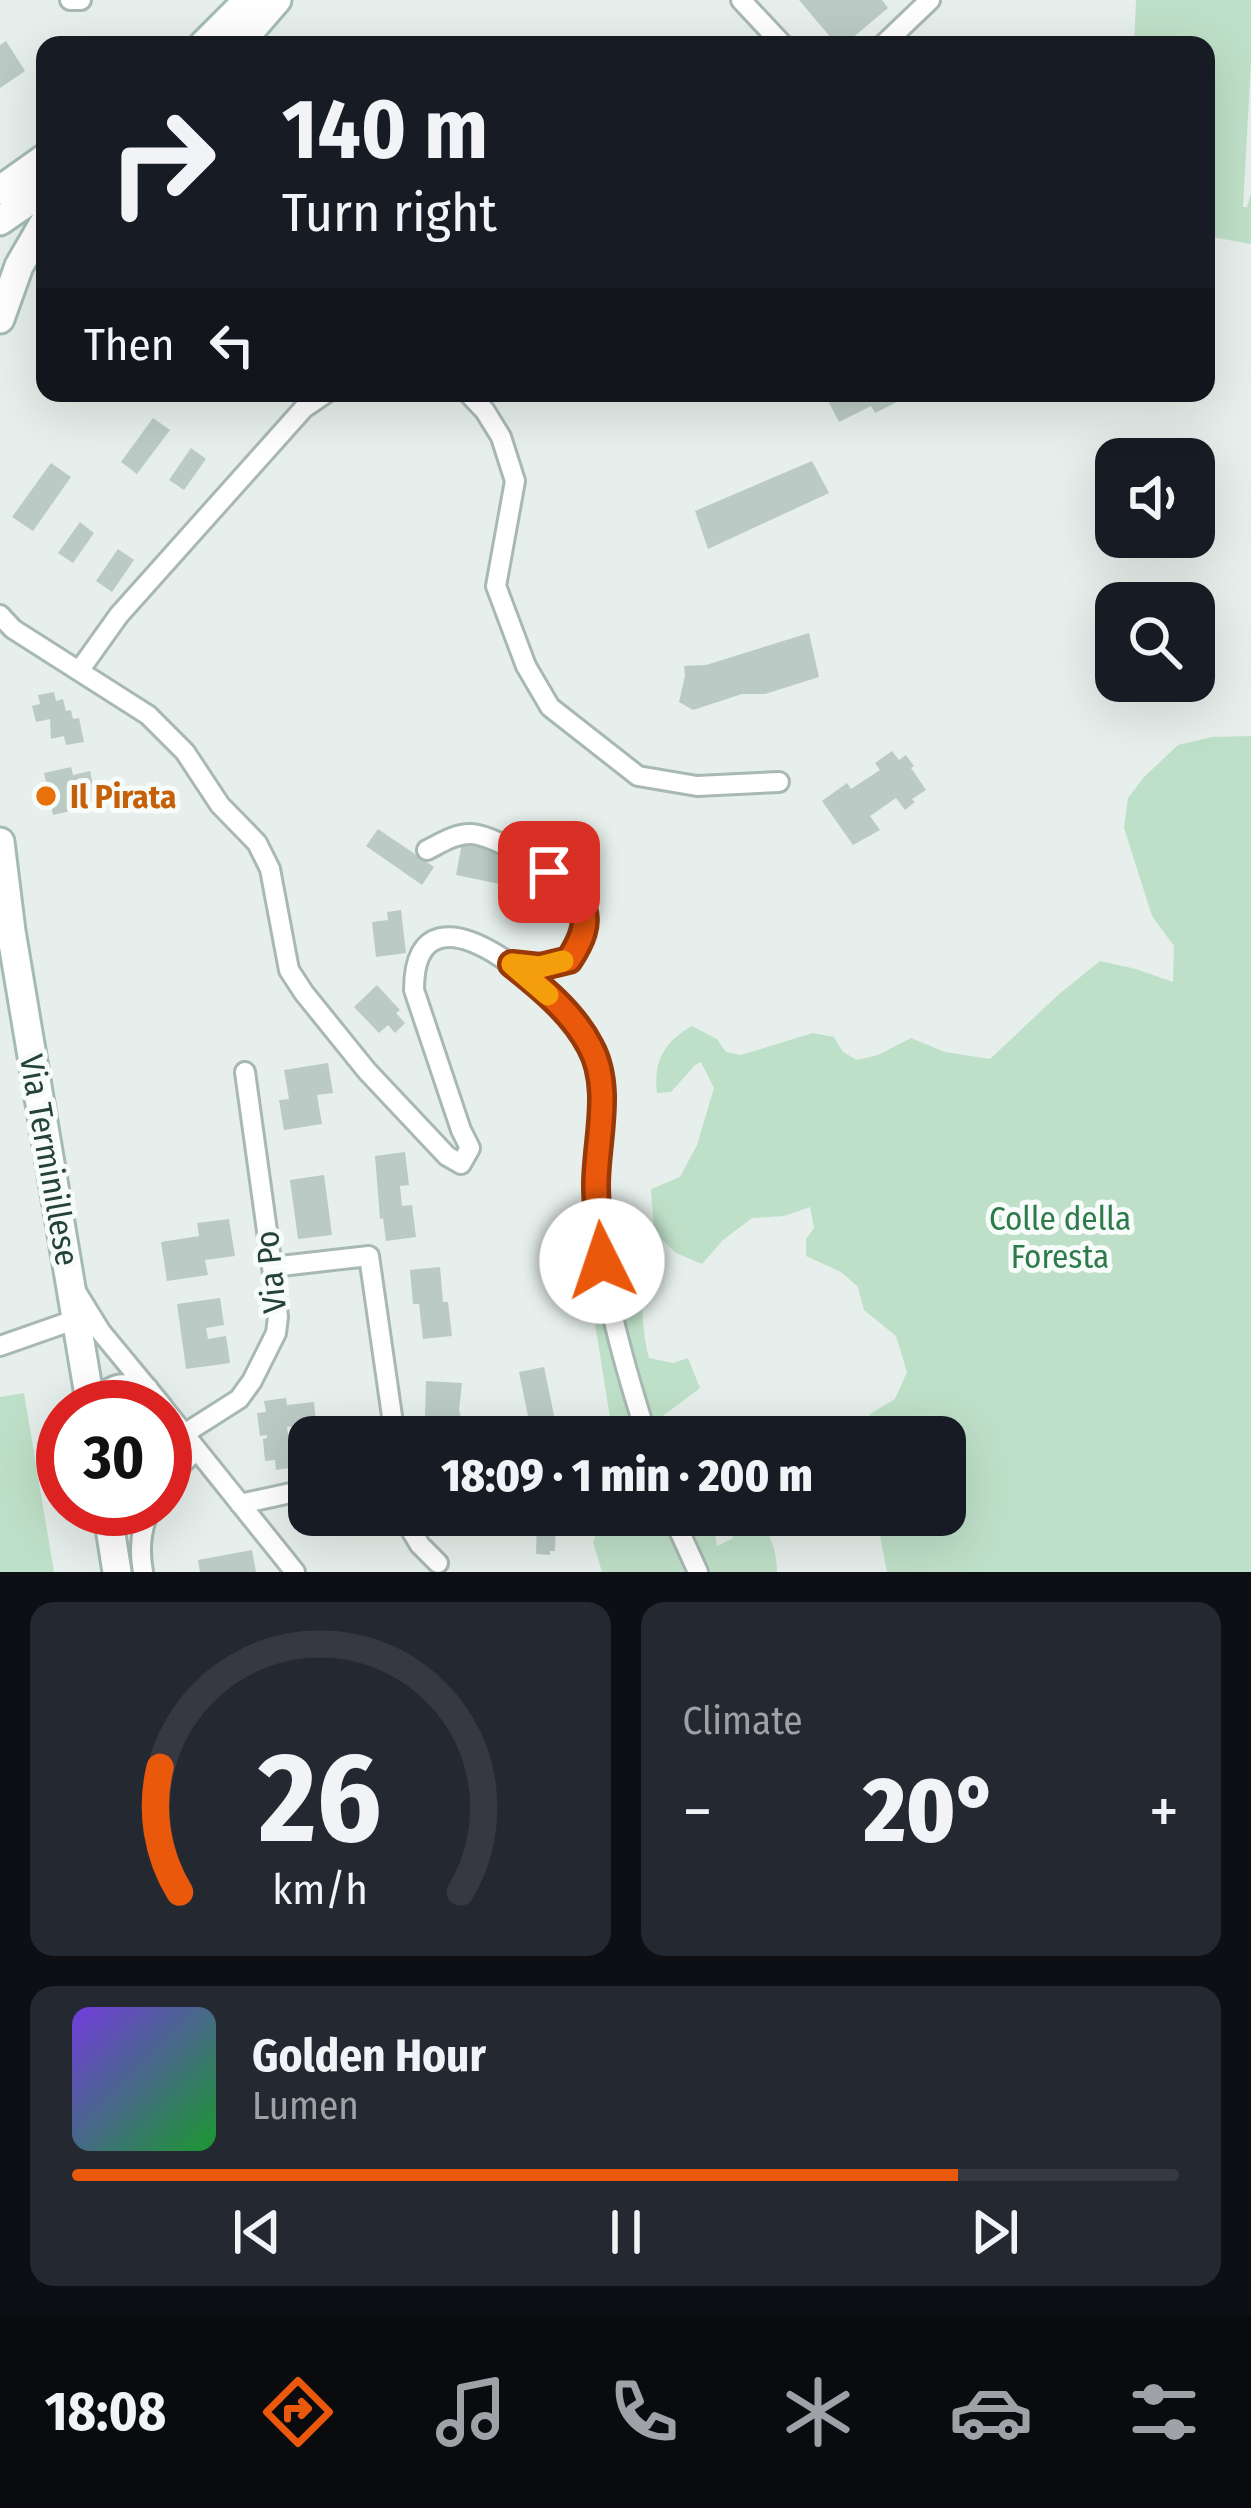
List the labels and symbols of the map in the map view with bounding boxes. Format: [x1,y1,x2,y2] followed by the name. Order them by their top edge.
[70,777,176,817] place label: Il Pirata
[33,783,59,809] marker: Il Pirata
[498,821,600,923] pin
[11,1051,87,1269] street label: Via Terminillese
[539,1198,665,1324] position arrow
[989,1199,1131,1277] park label: Colle della Foresta
[247,1229,295,1315] street label: Via Po
[36,1380,192,1536] speed limit sign: 30

